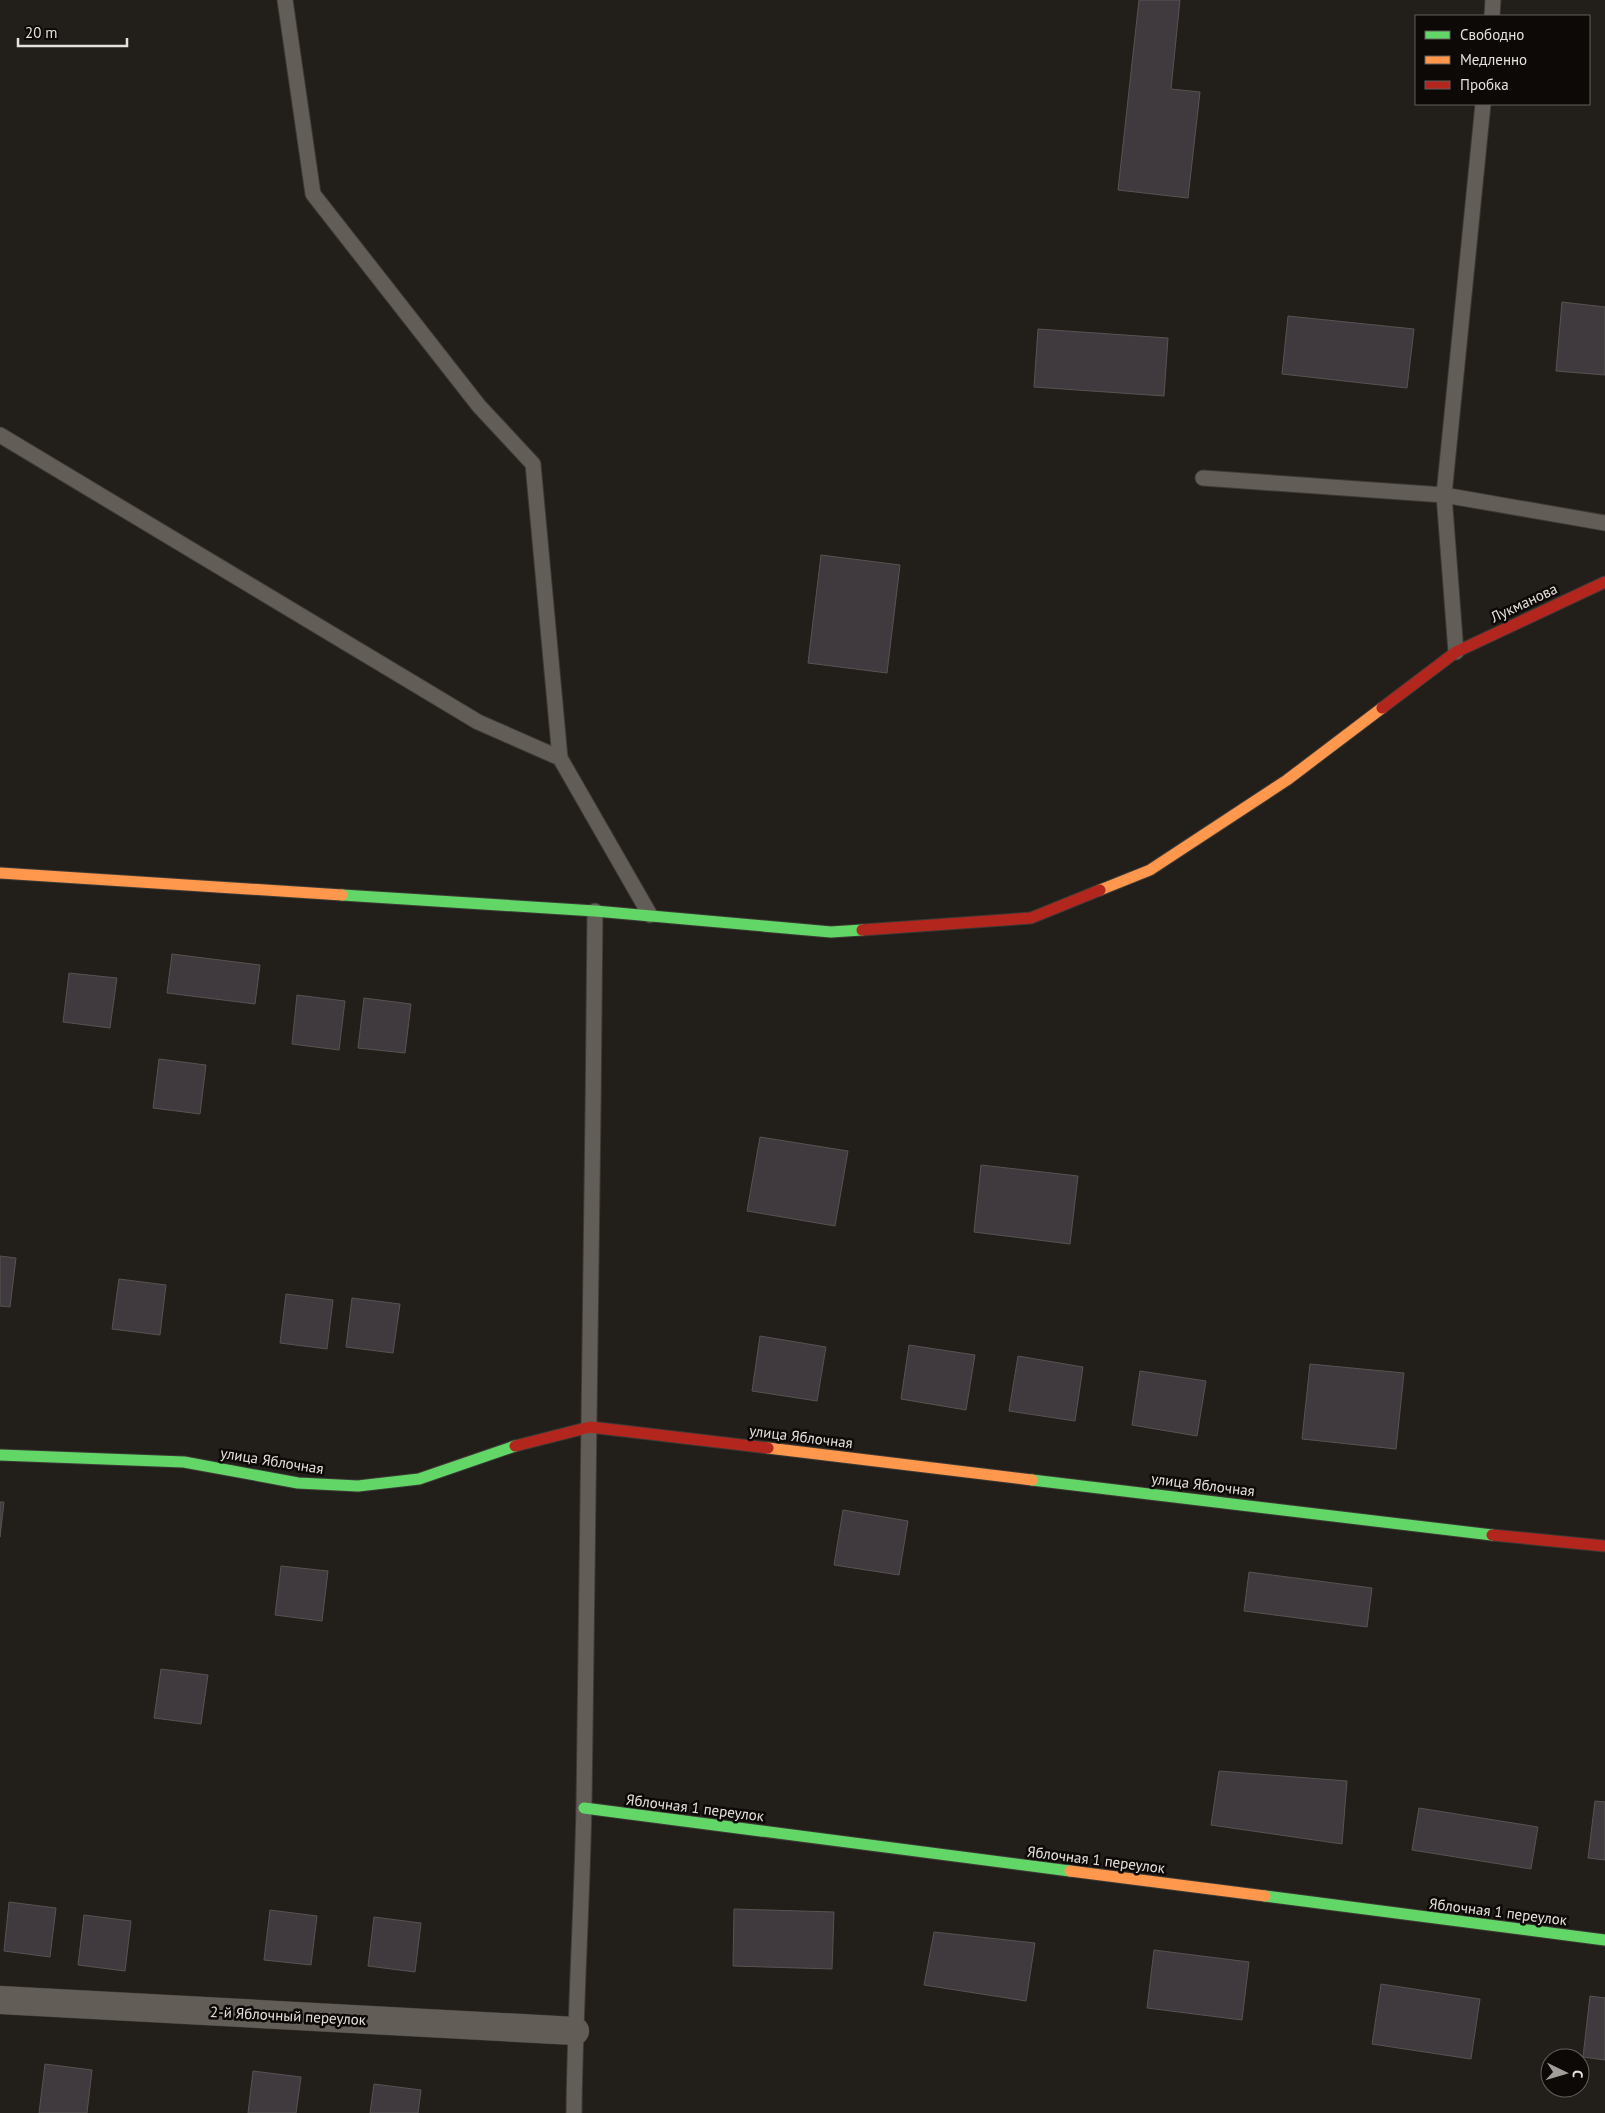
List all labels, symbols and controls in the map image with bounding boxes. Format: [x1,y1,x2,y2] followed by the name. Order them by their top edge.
[18,15,126,47] scale bar
[1415,15,1590,105] legend
[25,23,58,42] text: 20 m
[1460,25,1524,44] text: Свободно
[1460,50,1527,69] text: Медленно
[1460,75,1509,94] text: Пробка
[1486,579,1560,627] street label: Лукманова
[748,1421,854,1452] street label: улица Яблочная
[219,1443,325,1478] street label: улица Яблочная
[1150,1469,1256,1500] street label: улица Яблочная
[625,1790,766,1825] street label: Яблочная 1 переулок
[1026,1842,1167,1877] street label: Яблочная 1 переулок
[1428,1894,1569,1929] street label: Яблочная 1 переулок
[210,2002,367,2029] street label: 2-й Яблочный переулок
[1540,2048,1590,2098] north arrow
[1569,2069,1587,2079] text: С

